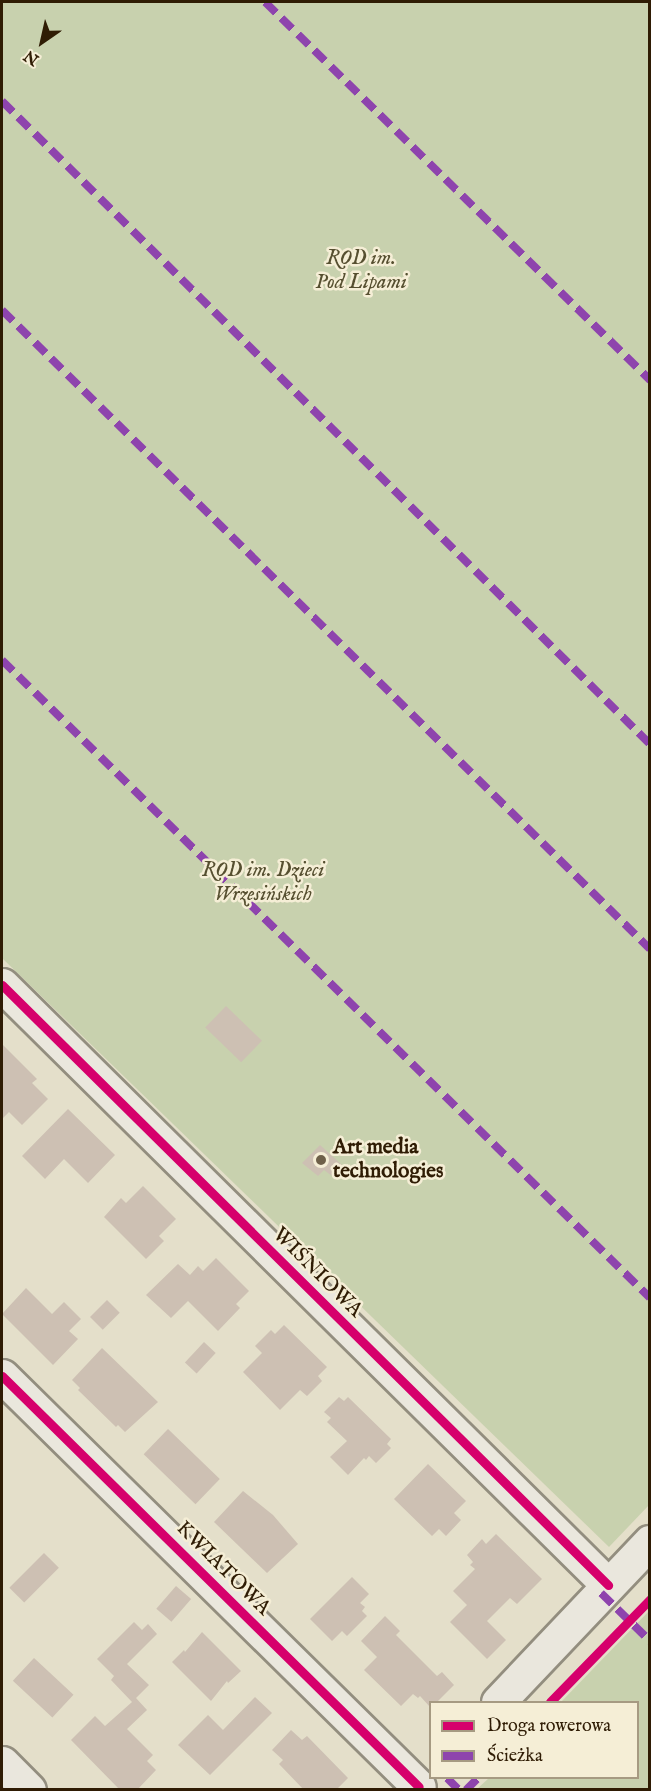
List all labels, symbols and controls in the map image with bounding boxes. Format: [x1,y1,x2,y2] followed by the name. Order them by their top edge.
[12,12,72,72] north arrow
[21,45,43,69] text: N
[315,246,407,296] park label: ROD im. Pod Lipami
[202,858,324,908] park label: ROD im. Dzieci Wrzesińskich
[333,1135,443,1185] place label: Art media technologies
[314,1153,328,1167] marker: Art media technologies
[267,1223,367,1323] street label: WIŚNIOWA
[170,1516,276,1622] street label: KWIATOWA
[429,1701,639,1779] legend
[487,1715,611,1738] text: Droga rowerowa
[487,1745,543,1768] text: Ścieżka

